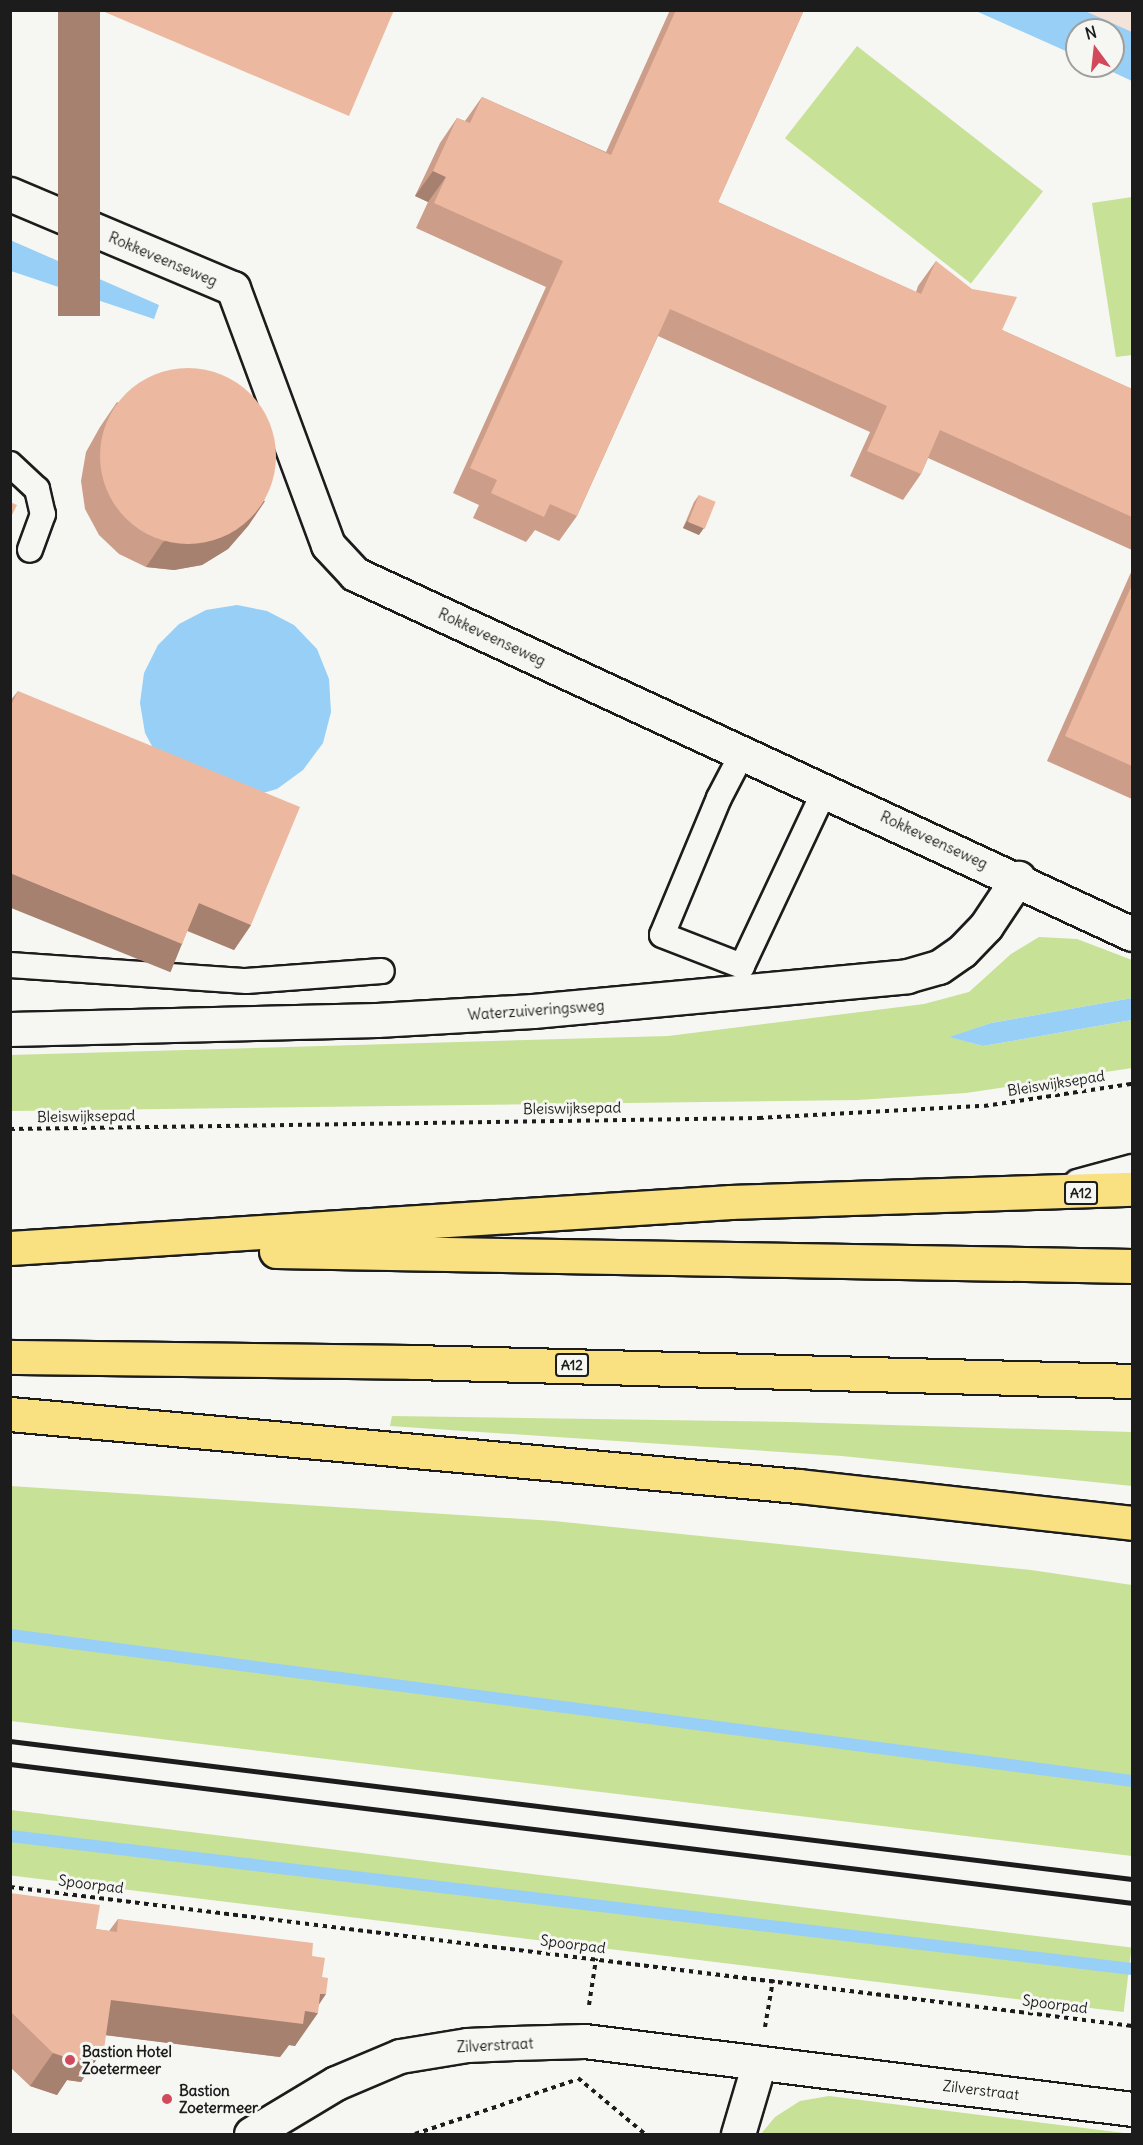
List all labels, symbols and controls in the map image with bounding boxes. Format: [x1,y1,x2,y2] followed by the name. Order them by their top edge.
[1065,18,1125,78] north arrow
[1083,21,1099,44] text: N
[106,228,220,290] street label: Rokkeveenseweg
[435,604,549,670] street label: Rokkeveenseweg
[877,807,991,873] street label: Rokkeveenseweg
[467,996,605,1024] street label: Waterzuiveringsweg
[1006,1066,1106,1100] street label: Bleiswijksepad
[523,1098,621,1118] street label: Bleiswijksepad
[37,1106,135,1126] street label: Bleiswijksepad
[1063,1182,1099,1204] road number: A12
[554,1354,590,1376] road number: A12
[57,1871,125,1897] street label: Spoorpad
[539,1931,607,1957] street label: Spoorpad
[1021,1991,1089,2017] street label: Spoorpad
[456,2034,534,2056] street label: Zilverstraat
[82,2042,172,2077] place label: Bastion Hotel Zoetermeer
[63,2053,77,2067] marker: Bastion Hotel Zoetermeer
[942,2076,1020,2104] street label: Zilverstraat
[179,2081,258,2116] place label: Bastion Zoetermeer
[160,2092,174,2106] marker: Bastion Zoetermeer

